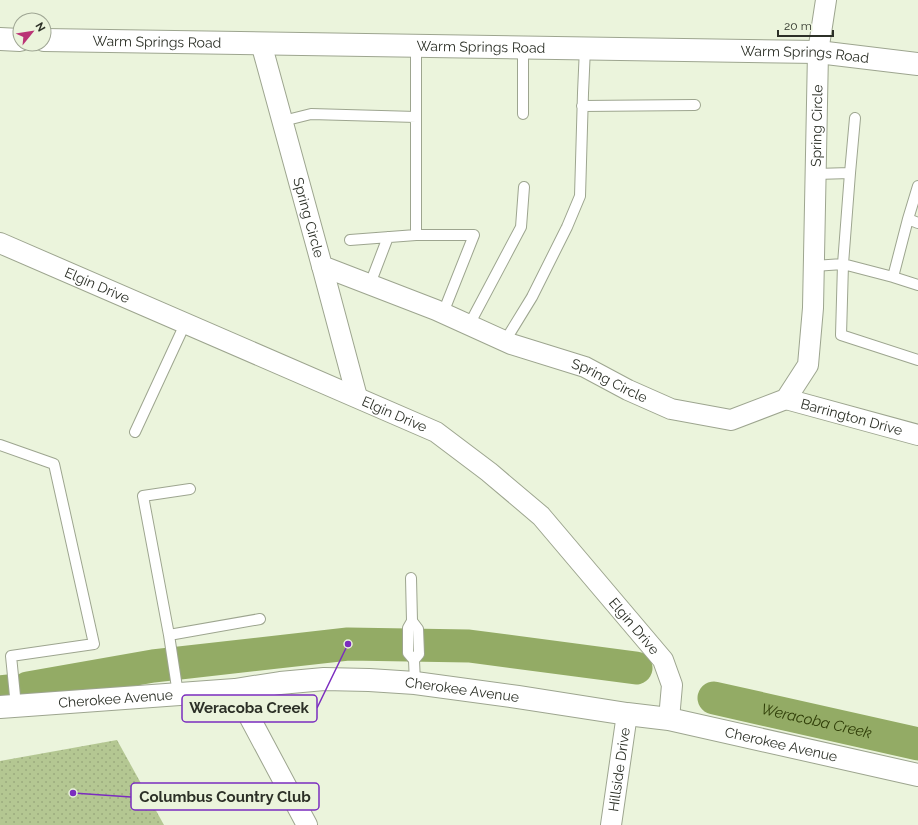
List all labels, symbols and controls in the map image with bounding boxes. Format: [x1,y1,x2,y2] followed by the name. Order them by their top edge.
[12,12,52,52] north arrow
[778,12,833,38] scale bar
[784,19,812,33] text: 20 m
[32,20,48,34] text: N
[92,33,222,51] street label: Warm Springs Road
[416,38,545,56] street label: Warm Springs Road
[740,43,870,66] street label: Warm Springs Road
[808,84,825,167] street label: Spring Circle
[290,176,327,260] street label: Spring Circle
[62,264,132,306] street label: Elgin Drive
[570,355,650,406] street label: Spring Circle
[360,393,429,435] street label: Elgin Drive
[799,395,904,438] street label: Barrington Drive
[606,594,663,658] street label: Elgin Drive
[405,674,520,705] street label: Cherokee Avenue
[58,687,174,711] street label: Cherokee Avenue
[182,695,317,722] callout: Weracoba Creek
[189,699,309,717] text: Weracoba Creek
[759,700,874,742] water label: Weracoba Creek
[723,724,839,765] street label: Cherokee Avenue
[605,726,633,813] street label: Hillside Drive
[131,783,319,810] callout: Columbus Country Club
[139,788,311,806] text: Columbus Country Club

